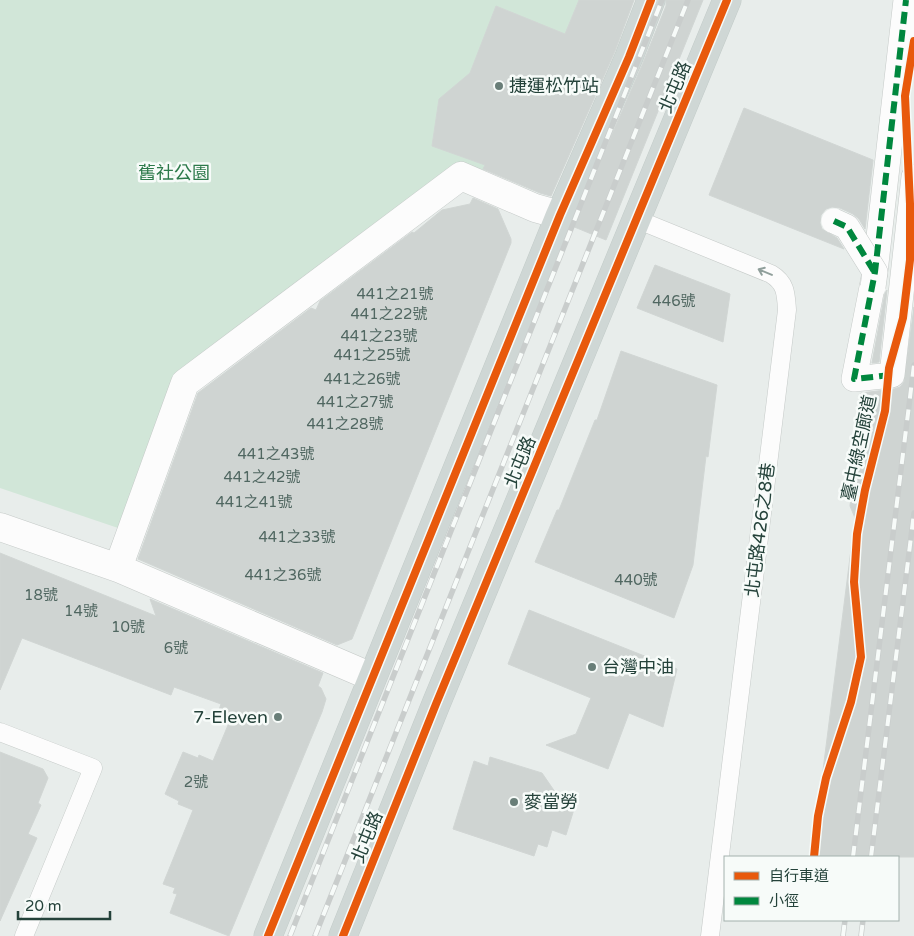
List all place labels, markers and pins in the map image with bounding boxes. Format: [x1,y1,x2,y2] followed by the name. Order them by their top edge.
[509,75,599,97] place label: 捷運松竹站
[493,80,505,92] marker: 捷運松竹站
[602,656,674,678] place label: 台灣中油
[586,661,598,673] marker: 台灣中油
[193,706,268,728] place label: 7-Eleven
[272,711,284,723] marker: 7-Eleven
[524,791,578,813] place label: 麥當勞
[508,796,520,808] marker: 麥當勞

